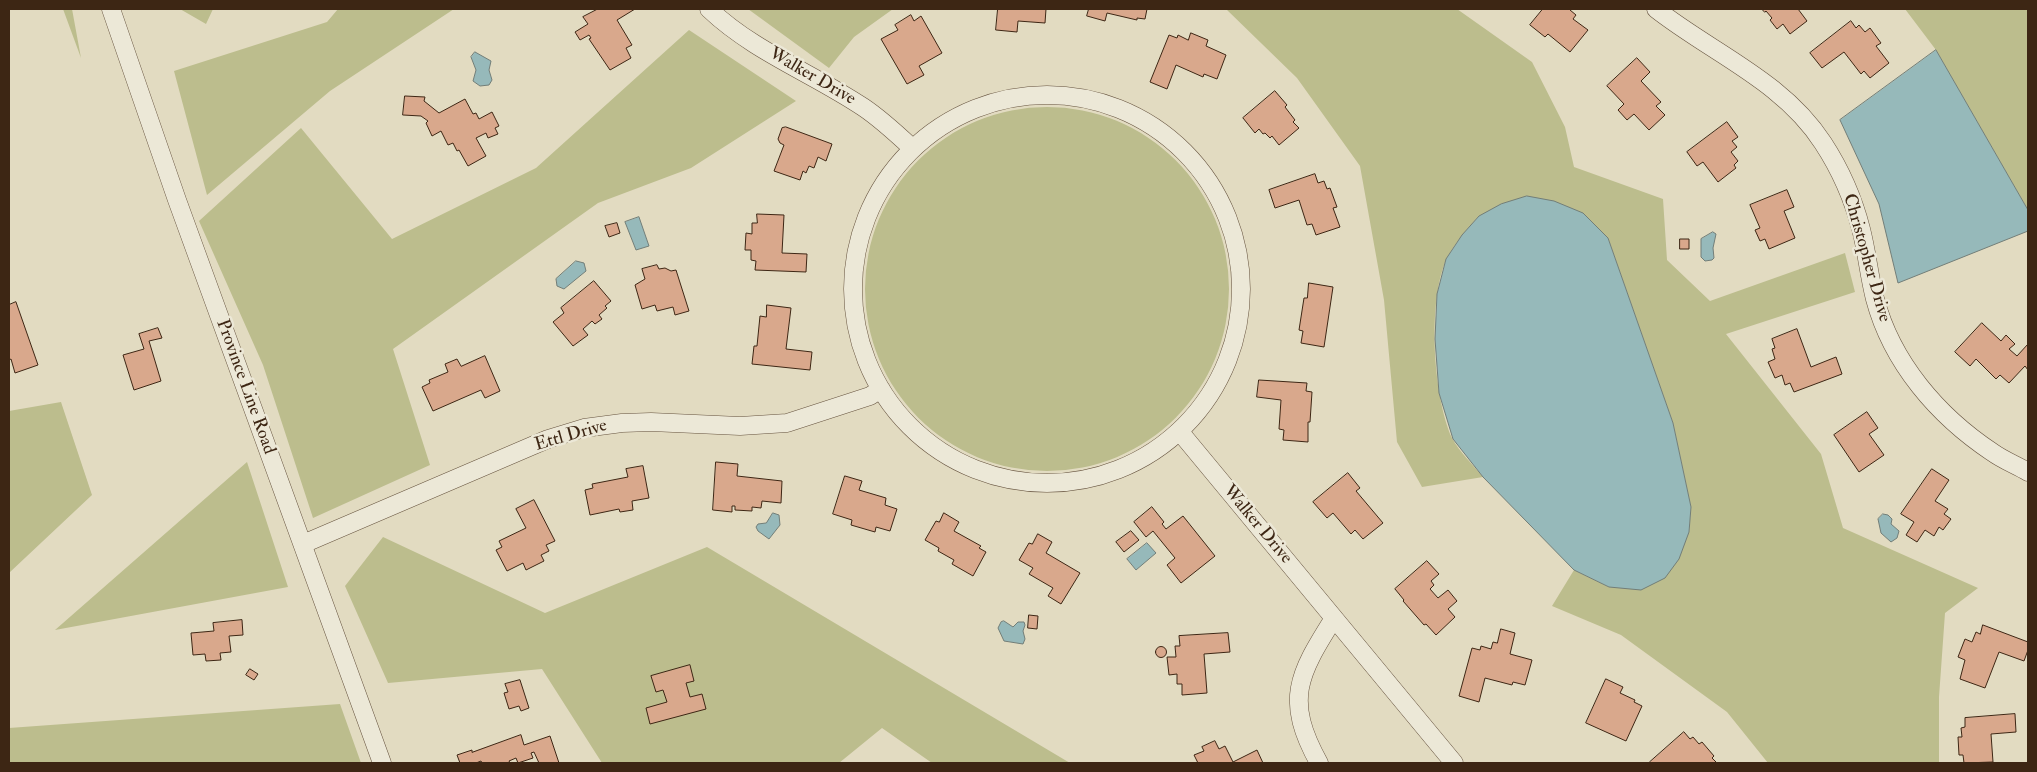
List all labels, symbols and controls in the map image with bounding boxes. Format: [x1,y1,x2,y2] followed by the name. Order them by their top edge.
[765,44,859,110] street label: Walker Drive
[1837,191,1895,325] street label: Christopher Drive
[211,317,279,457] street label: Province Line Road
[532,415,610,457] street label: Ettl Drive
[1218,481,1296,569] street label: Walker Drive

